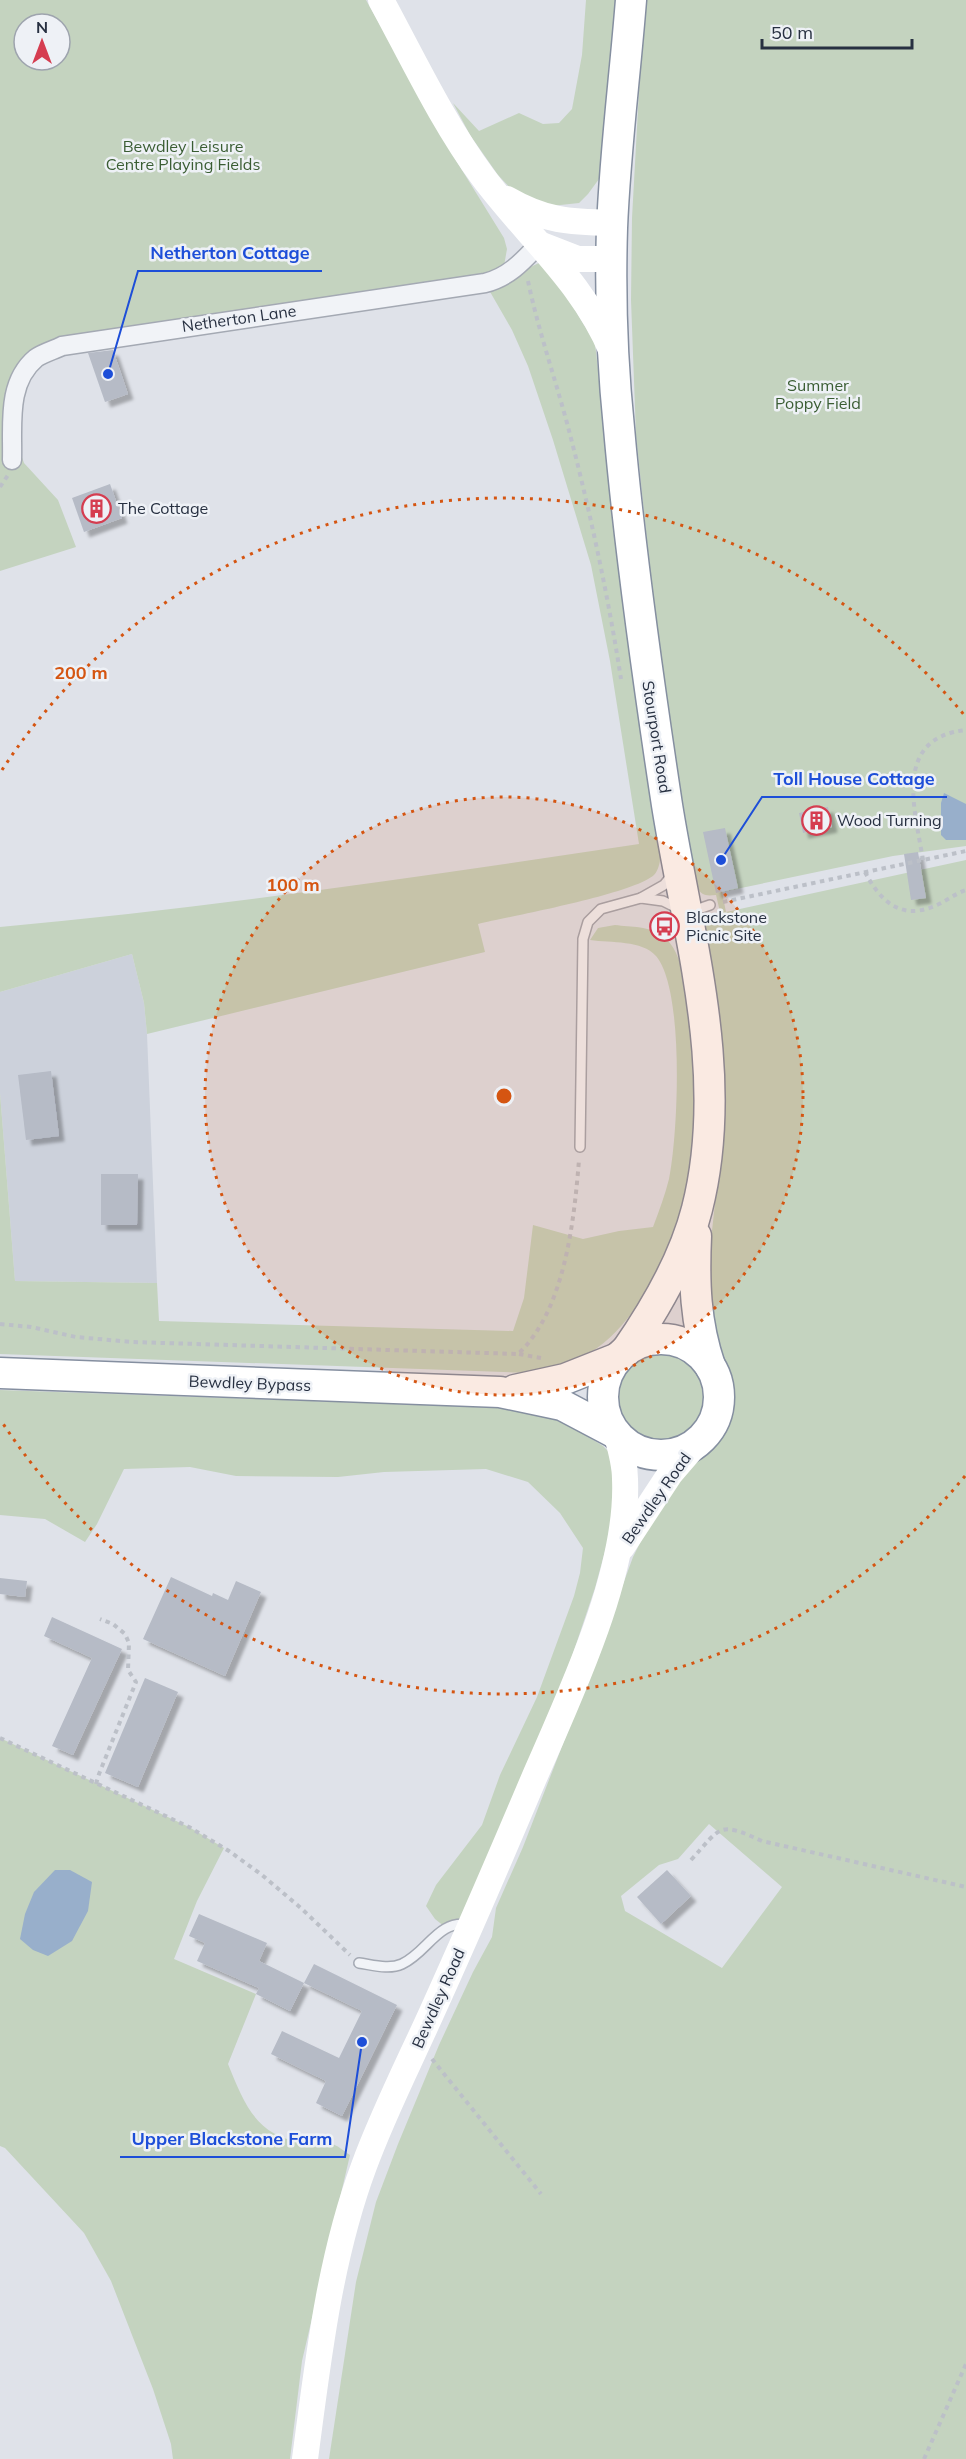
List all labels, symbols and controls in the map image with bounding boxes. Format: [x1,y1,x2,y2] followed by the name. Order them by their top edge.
[12,12,72,72] north arrow
[762,12,912,50] scale bar
[36,17,48,37] text: N
[771,21,813,44] text: 50 m
[106,136,260,174] park label: Bewdley Leisure Centre Playing Fields
[138,235,322,271] callout: Netherton Cottage
[150,241,310,264] text: Netherton Cottage
[181,300,297,336] street label: Netherton Lane
[775,375,861,413] park label: Summer Poppy Field
[81,492,113,524] building icon: The Cottage
[118,498,208,518] place label: The Cottage
[54,661,108,684] text: 200 m
[638,679,676,795] street label: Stourport Road
[762,761,947,797] callout: Toll House Cottage
[773,767,935,790] text: Toll House Cottage
[800,804,832,836] building icon: Wood Turning
[837,810,942,830] place label: Wood Turning
[266,873,320,896] text: 100 m
[686,907,767,945] place label: Blackstone Picnic Site
[649,910,681,942] bus stop icon: Blackstone Picnic Site
[494,1086,514,1106] centre of rings
[188,1371,312,1395] street label: Bewdley Bypass
[617,1448,695,1548] street label: Bewdley Road
[407,1945,469,2051] street label: Bewdley Road
[120,2121,345,2157] callout: Upper Blackstone Farm
[132,2127,332,2150] text: Upper Blackstone Farm

